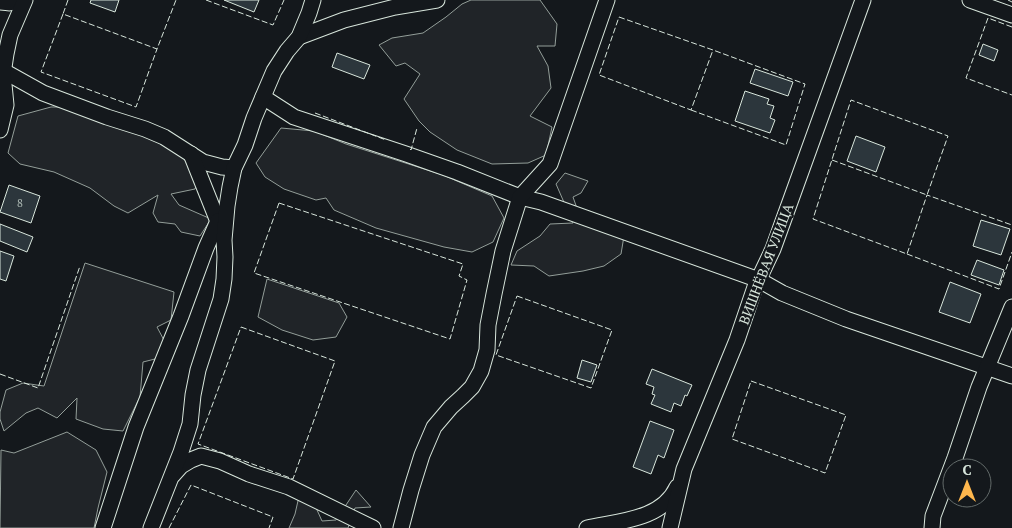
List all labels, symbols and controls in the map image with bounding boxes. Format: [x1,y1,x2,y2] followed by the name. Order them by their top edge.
[17,196,23,210] house number: 8
[734,200,798,327] street label: ВИШНЁВАЯ УЛИЦА
[942,458,992,508] north arrow
[962,460,972,479] text: С

